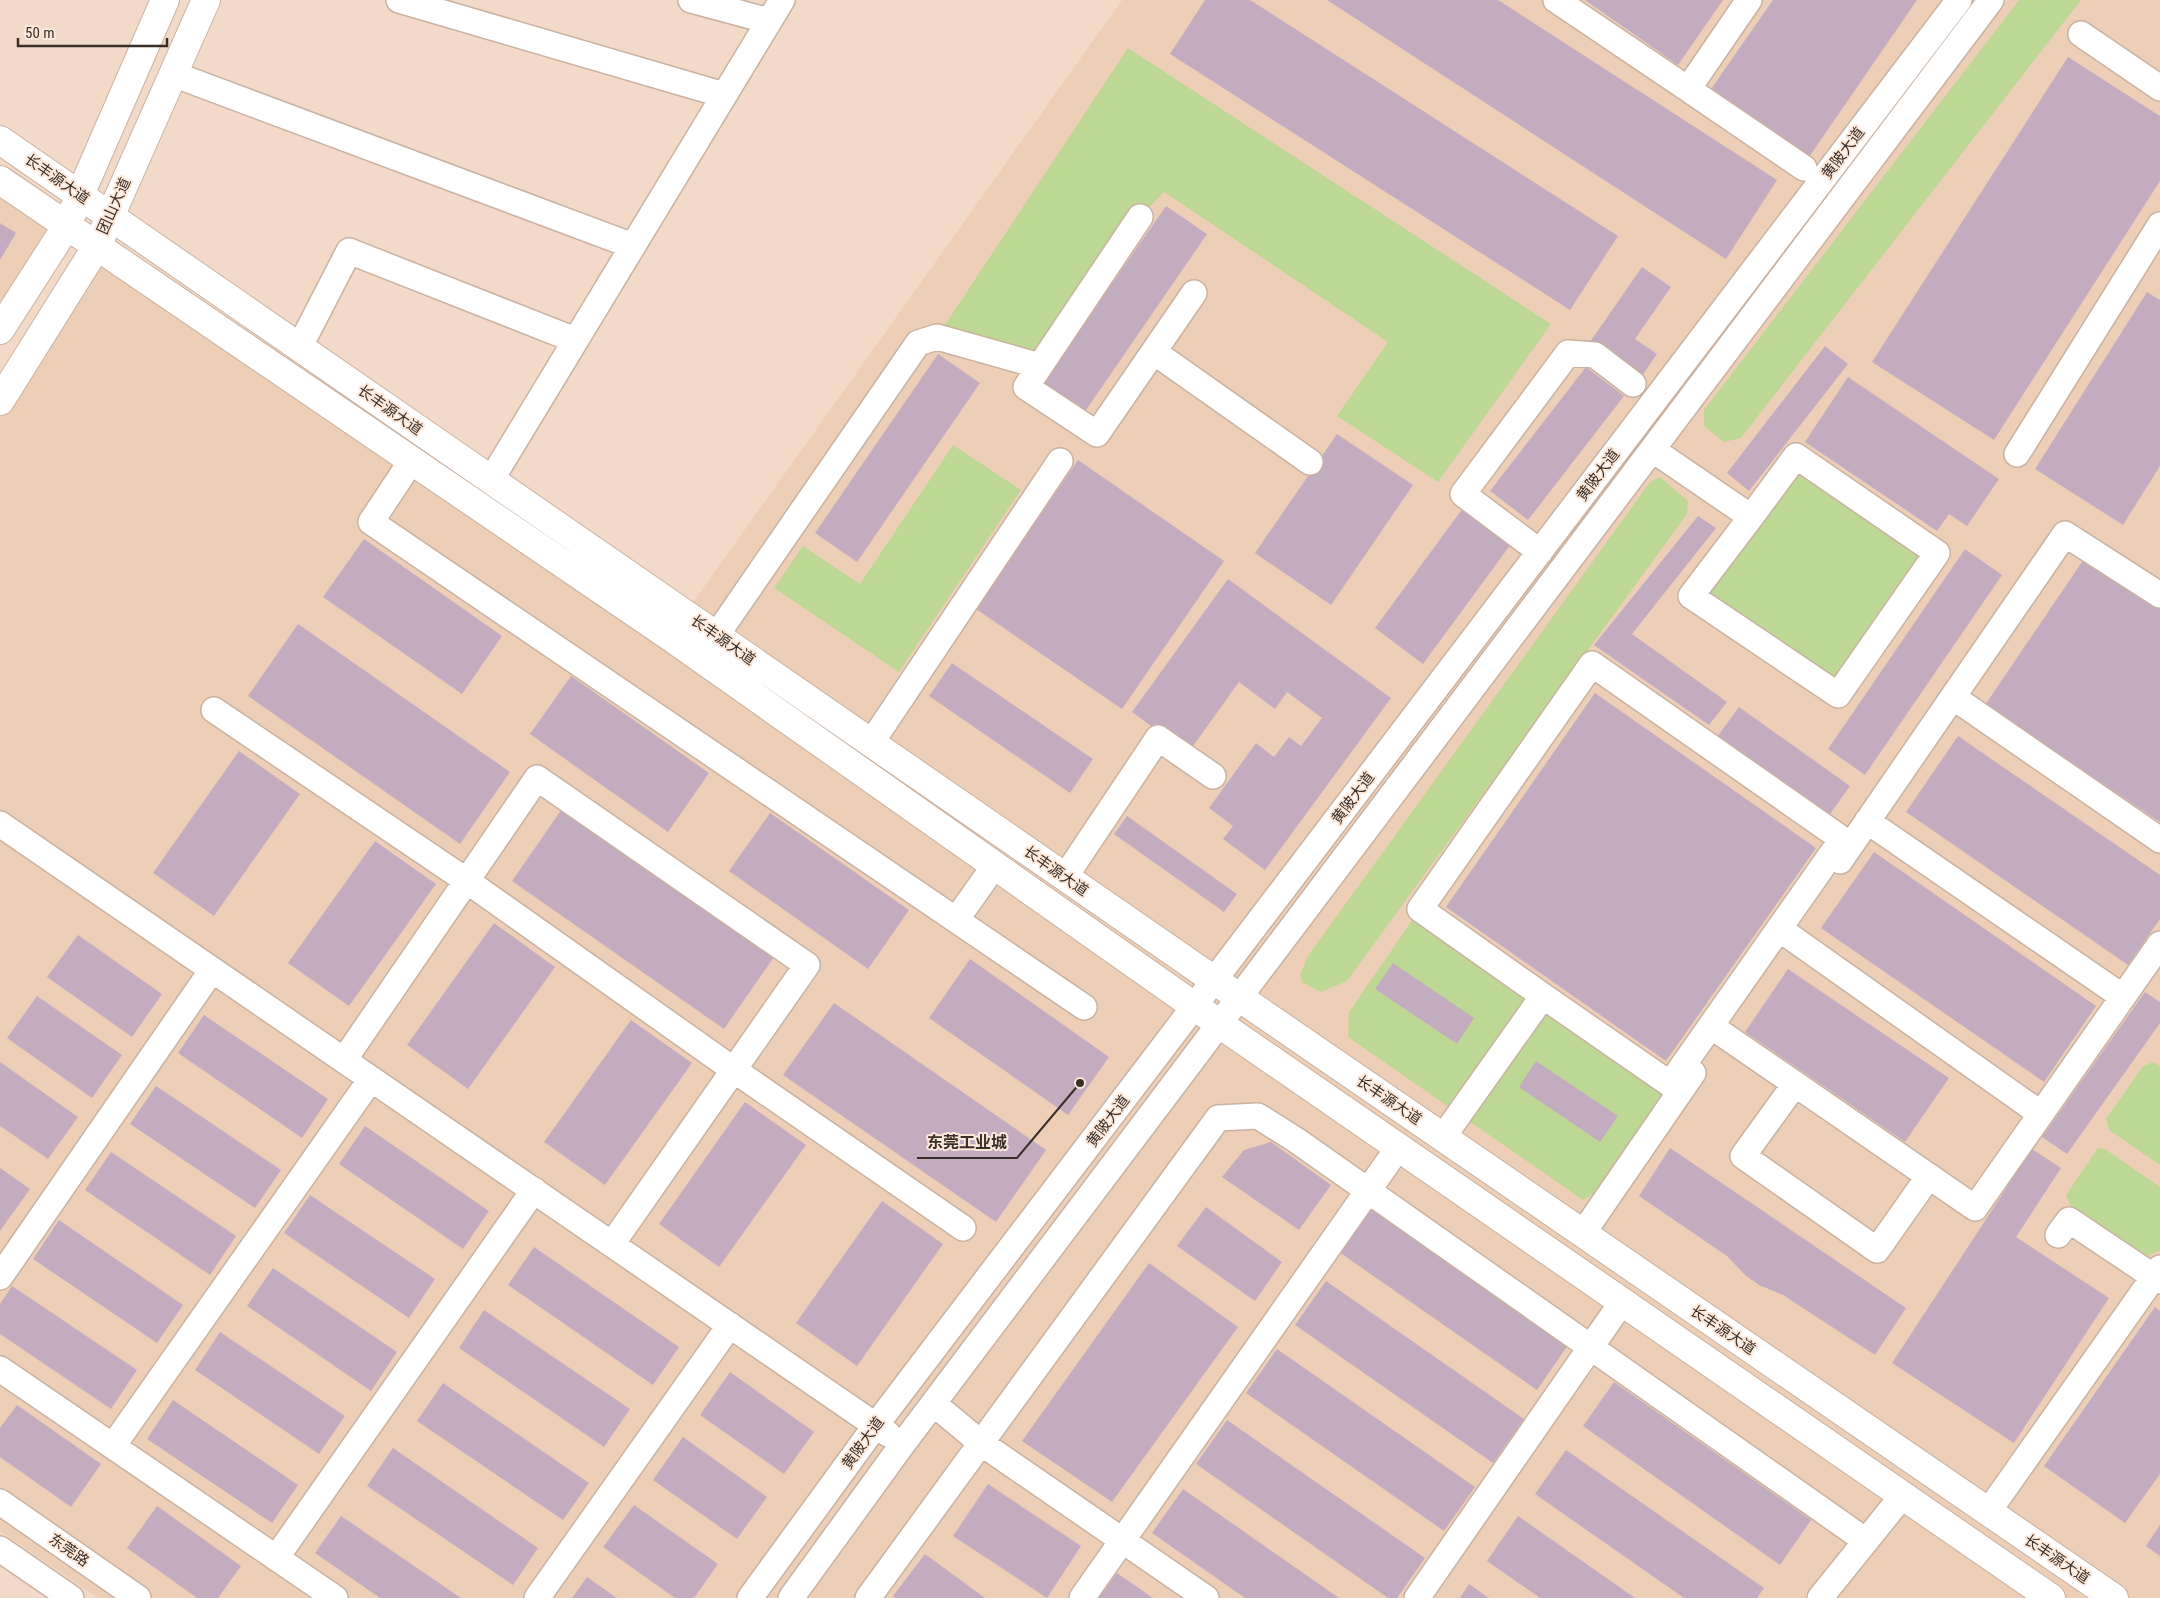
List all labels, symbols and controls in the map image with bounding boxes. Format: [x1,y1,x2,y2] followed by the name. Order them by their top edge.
[18,15,166,47] scale bar
[25,24,55,42] text: 50 m
[1818,124,1868,182] street label: 黄陂大道
[21,150,93,208] street label: 长丰源大道
[94,175,134,237] street label: 团山大道
[354,381,426,439] street label: 长丰源大道
[1573,446,1623,504] street label: 黄陂大道
[687,611,759,669] street label: 长丰源大道
[1328,769,1378,827] street label: 黄陂大道
[1020,842,1092,900] street label: 长丰源大道
[1353,1072,1425,1128] street label: 长丰源大道
[1083,1092,1133,1150] street label: 黄陂大道
[917,1127,1017,1158] callout: 东莞工业城
[927,1133,1007,1152] text: 东莞工业城
[1687,1302,1759,1358] street label: 长丰源大道
[838,1413,888,1473] street label: 黄陂大道
[45,1530,93,1570] street label: 东莞路
[2021,1531,2093,1587] street label: 长丰源大道

